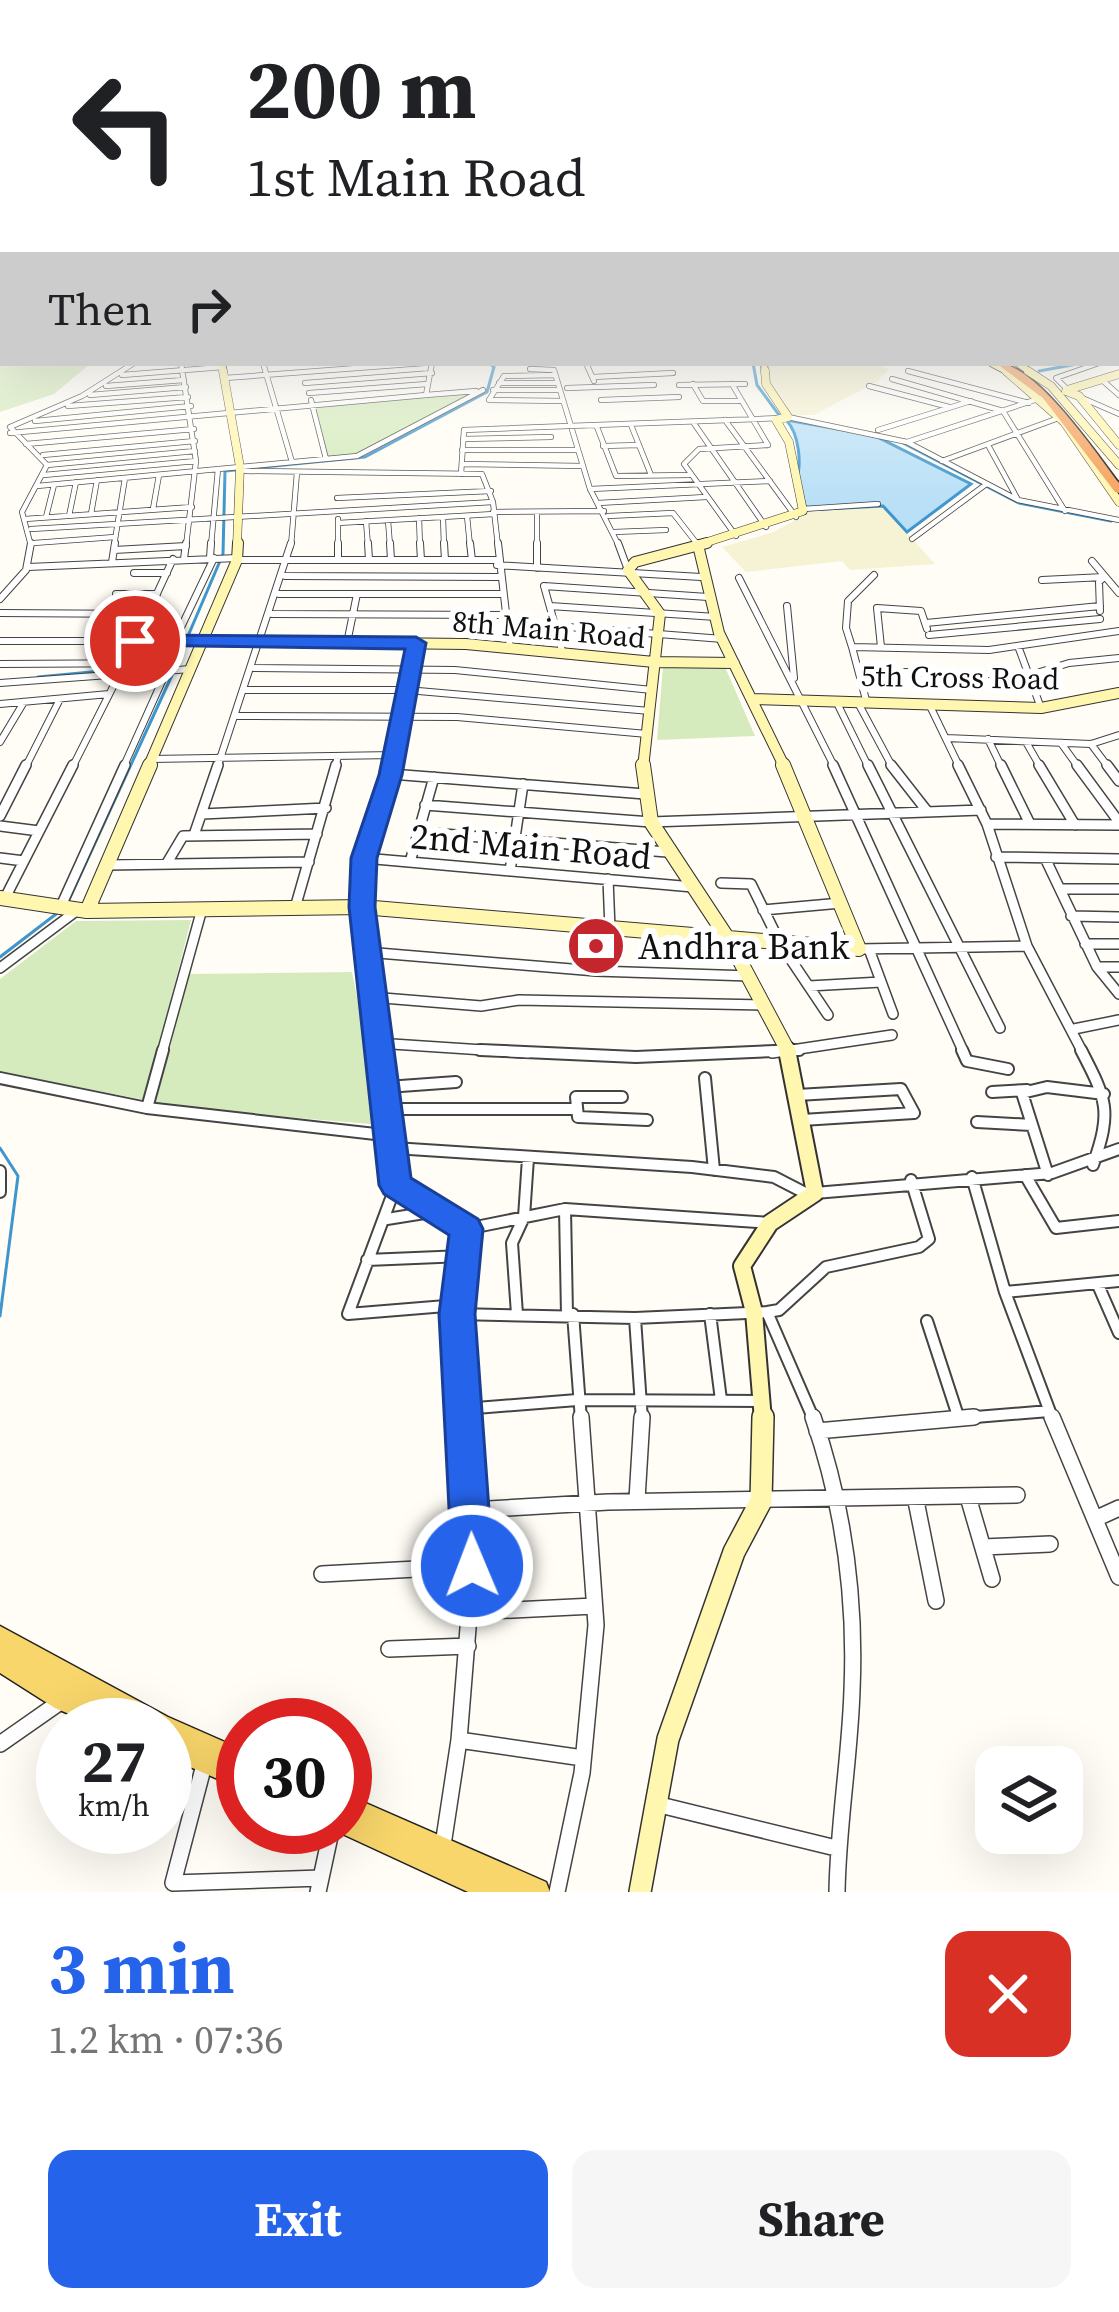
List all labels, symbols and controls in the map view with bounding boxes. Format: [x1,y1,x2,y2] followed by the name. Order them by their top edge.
[246,31,477,146] text: 200 m
[48,48,204,204] icon: left
[246,140,585,214] text: 1st Main Road
[176,276,242,342] icon: right
[48,278,152,340] text: Then
[84,590,186,692] pin
[451,600,647,658] street label: 8th Main Road
[102,608,168,674] icon: arrive
[860,655,1060,699] street label: 5th Cross Road
[409,811,653,881] street label: 2nd Main Road
[565,915,627,977] bank icon: Andhra Bank
[638,922,850,971] place label: Andhra Bank
[409,1503,535,1629] position arrow
[216,1698,372,1854] speed limit sign: 30
[81,1720,147,1802] text: 27
[975,1746,1083,1854] map controls
[975,1746,1083,1854] button: layers
[78,1785,150,1826] text: km/h
[48,1918,235,2017] text: 3 min
[945,1931,1071,2057] button: close
[48,2013,284,2066] text: 1.2 km · 07:36
[48,2150,548,2288] button: Exit
[572,2150,1071,2288] button: Share

